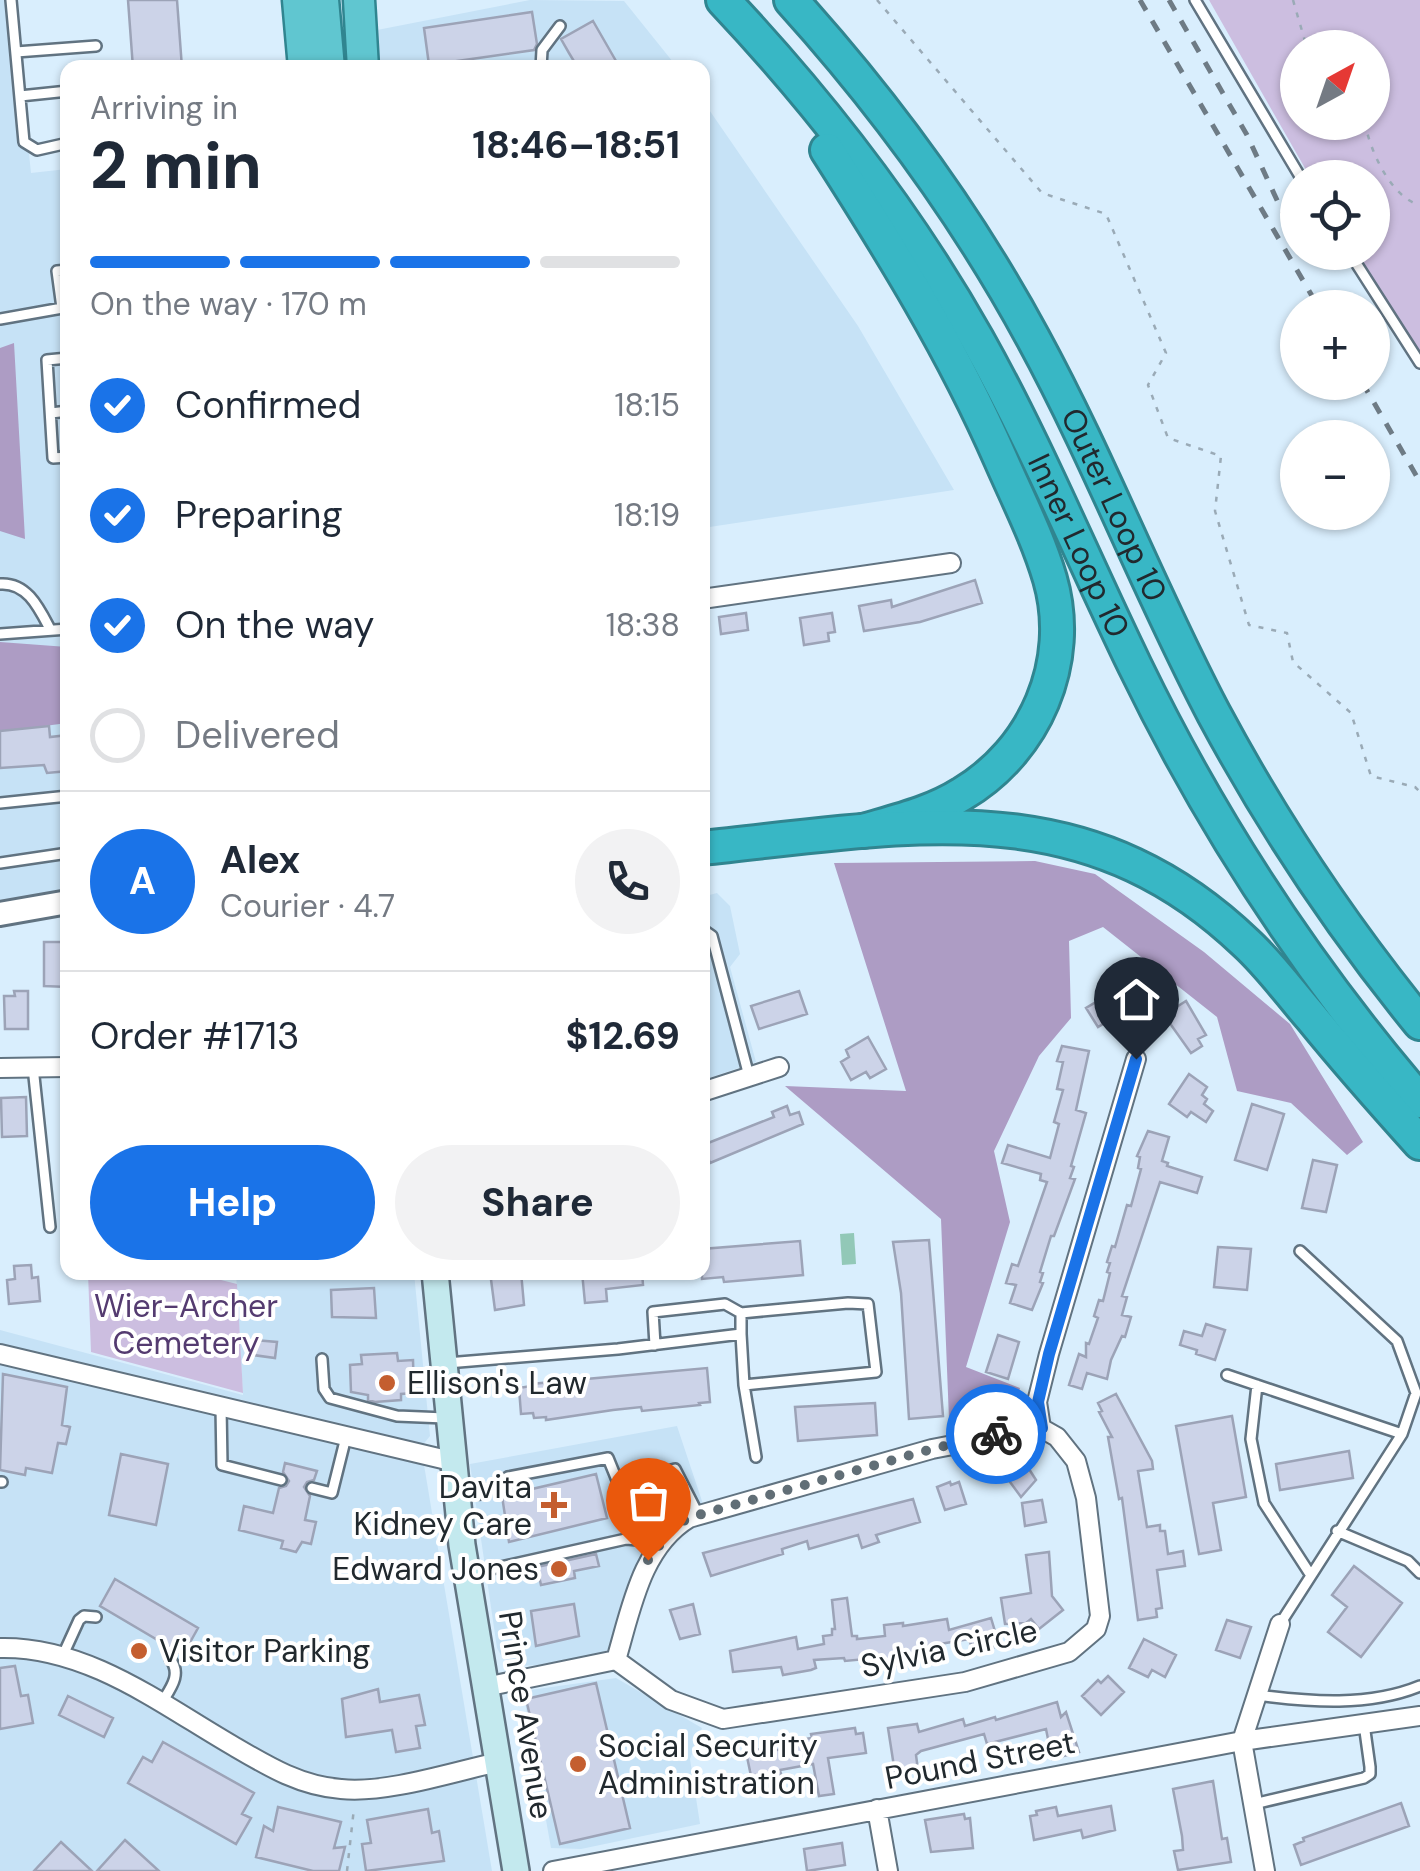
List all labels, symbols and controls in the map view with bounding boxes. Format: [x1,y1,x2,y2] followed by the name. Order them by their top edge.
[1280,30,1390,140] north arrow
[1280,30,1390,530] map controls
[90,87,238,129] text: Arriving in
[472,120,680,170] text: 18:46–18:51
[90,124,262,208] text: 2 min
[1280,160,1390,270] button: locate
[90,283,367,325] text: On the way · 170 m
[1280,290,1390,400] button: +
[90,378,145,433] icon: check
[175,380,361,430] text: Confirmed
[615,384,680,426] text: 18:15
[1051,401,1177,608] street label: Outer Loop 10
[1280,420,1390,530] button: −
[1018,447,1139,644] street label: Inner Loop 10
[90,488,145,543] icon: check
[175,490,343,540] text: Preparing
[614,494,680,536] text: 18:19
[90,598,145,653] icon: check
[175,600,374,650] text: On the way
[606,604,680,646] text: 18:38
[175,710,340,760] text: Delivered
[575,829,680,934] button: phone
[220,835,300,885] text: Alex
[129,856,156,906] text: A
[220,885,395,927] text: Courier · 4.7
[1094,957,1179,1060] pin
[1109,972,1164,1027] icon: home
[90,1011,300,1061] text: Order #1713
[565,1011,680,1061] text: $12.69
[90,1145,375,1260] button: Help
[395,1145,680,1260] button: Share
[94,1285,278,1364] park label: Wier-Archer Cemetery
[407,1362,587,1404] place label: Ellison's Law
[376,1372,398,1394] marker: Ellison's Law
[946,1384,1046,1484] courier
[969,1407,1024,1462] icon: bike
[606,1458,691,1561] pin
[354,1466,532,1545] place label: Davita Kidney Care
[621,1473,676,1528] icon: bag
[541,1492,567,1518] marker: Davita Kidney Care
[332,1548,539,1590] place label: Edward Jones
[548,1558,570,1580] marker: Edward Jones
[489,1608,563,1822] street label: Prince Avenue
[857,1609,1041,1687] street label: Sylvia Circle
[159,1630,370,1672] place label: Visitor Parking
[128,1640,150,1662] marker: Visitor Parking
[881,1721,1079,1799] street label: Pound Street
[598,1725,818,1804] place label: Social Security Administration
[567,1753,589,1775] marker: Social Security Administration

